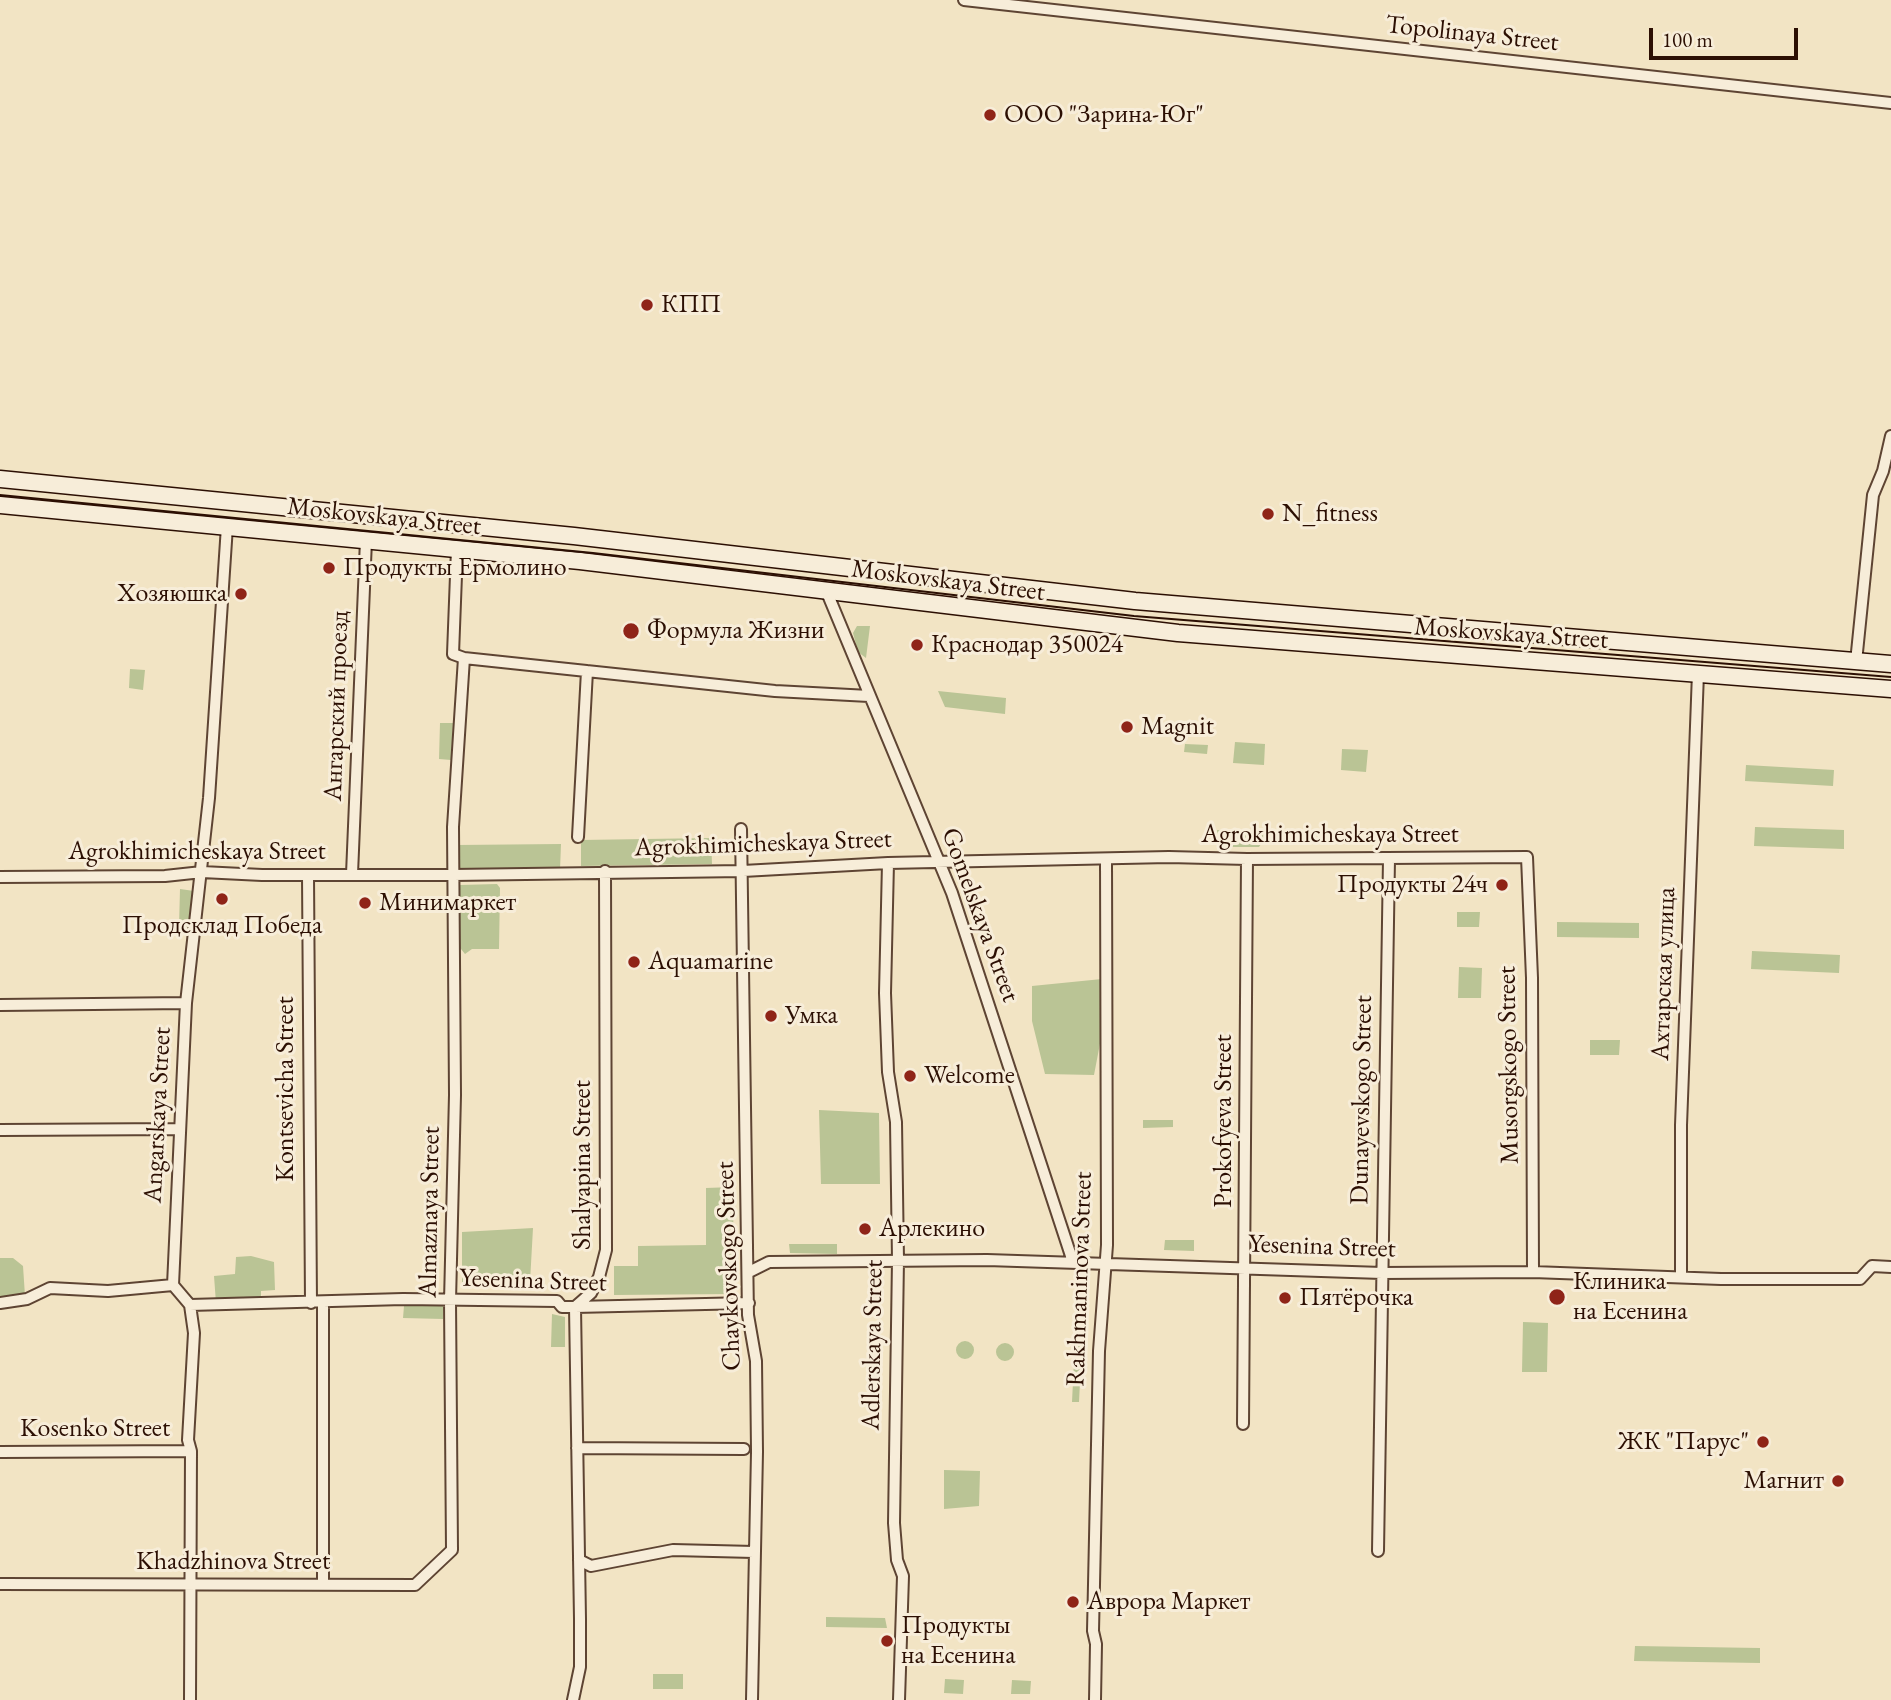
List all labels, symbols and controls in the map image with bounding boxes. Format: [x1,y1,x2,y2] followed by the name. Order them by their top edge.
[1384,9,1560,59] street label: Topolinaya Street
[1653,14,1802,58] scale bar
[1662,26,1713,53] text: 100 m
[1004,99,1204,131] place label: ООО "Зарина-Юг"
[982,107,998,123] marker: ООО "Зарина-Юг"
[661,289,721,321] place label: КПП
[639,297,655,313] marker: КПП
[286,491,482,543] street label: Moskovskaya Street
[1282,498,1378,530] place label: N_fitness
[1260,506,1276,522] marker: N_fitness
[343,552,567,584] place label: Продукты Ермолино
[850,554,1046,608] street label: Moskovskaya Street
[321,560,337,576] marker: Продукты Ермолино
[117,578,227,610] place label: Хозяюшка
[233,586,249,602] marker: Хозяюшка
[318,610,356,802] street label: Ангарский проезд
[1413,612,1609,656] street label: Moskovskaya Street
[647,615,824,647] place label: Формула Жизни
[621,621,641,641] marker: Формула Жизни
[931,629,1123,661] place label: Краснодар 350024
[909,637,925,653] marker: Краснодар 350024
[1141,711,1214,743] place label: Magnit
[1119,719,1135,735] marker: Magnit
[1201,819,1459,851] street label: Agrokhimicheskaya Street
[634,824,892,864] street label: Agrokhimicheskaya Street
[934,824,1026,1006] street label: Gomelskaya Street
[68,836,326,868] street label: Agrokhimicheskaya Street
[1337,869,1488,901] place label: Продукты 24ч
[1494,877,1510,893] marker: Продукты 24ч
[379,887,516,919] place label: Минимаркет
[1645,887,1683,1061] street label: Ахтарская улица
[214,891,230,907] marker: Продсклад Победа
[357,895,373,911] marker: Минимаркет
[122,910,322,942] place label: Продсклад Победа
[648,946,773,978] place label: Aquamarine
[626,954,642,970] marker: Aquamarine
[1492,966,1526,1164] street label: Musorgskogo Street
[1345,995,1379,1205] street label: Dunayevskogo Street
[270,996,302,1182] street label: Kontsevicha Street
[785,1000,838,1032] place label: Умка
[763,1008,779,1024] marker: Умка
[138,1026,178,1204] street label: Angarskaya Street
[1208,1034,1240,1208] street label: Prokofyeva Street
[924,1060,1015,1092] place label: Welcome
[902,1068,918,1084] marker: Welcome
[567,1080,599,1250] street label: Shalyapina Street
[413,1126,447,1298] street label: Almaznaya Street
[710,1161,748,1371] street label: Chaykovskogo Street
[1061,1171,1099,1387] street label: Rakhmaninova Street
[879,1213,985,1245] place label: Арлекино
[857,1221,873,1237] marker: Арлекино
[1248,1229,1396,1265] street label: Yesenina Street
[856,1259,890,1431] street label: Adlerskaya Street
[459,1263,607,1299] street label: Yesenina Street
[1573,1266,1688,1328] place label: Клиника на Есенина
[1299,1282,1413,1314] place label: Пятёрочка
[1547,1287,1567,1307] marker: Клиника на Есенина
[1277,1290,1293,1306] marker: Пятёрочка
[20,1413,170,1445] street label: Kosenko Street
[1618,1426,1749,1458] place label: ЖК "Парус"
[1755,1434,1771,1450] marker: ЖК "Парус"
[1744,1465,1824,1497] place label: Магнит
[1830,1473,1846,1489] marker: Магнит
[136,1546,330,1578] street label: Khadzhinova Street
[1087,1586,1250,1618] place label: Аврора Маркет
[1065,1594,1081,1610] marker: Аврора Маркет
[901,1610,1016,1672] place label: Продукты на Есенина
[879,1633,895,1649] marker: Продукты на Есенина

